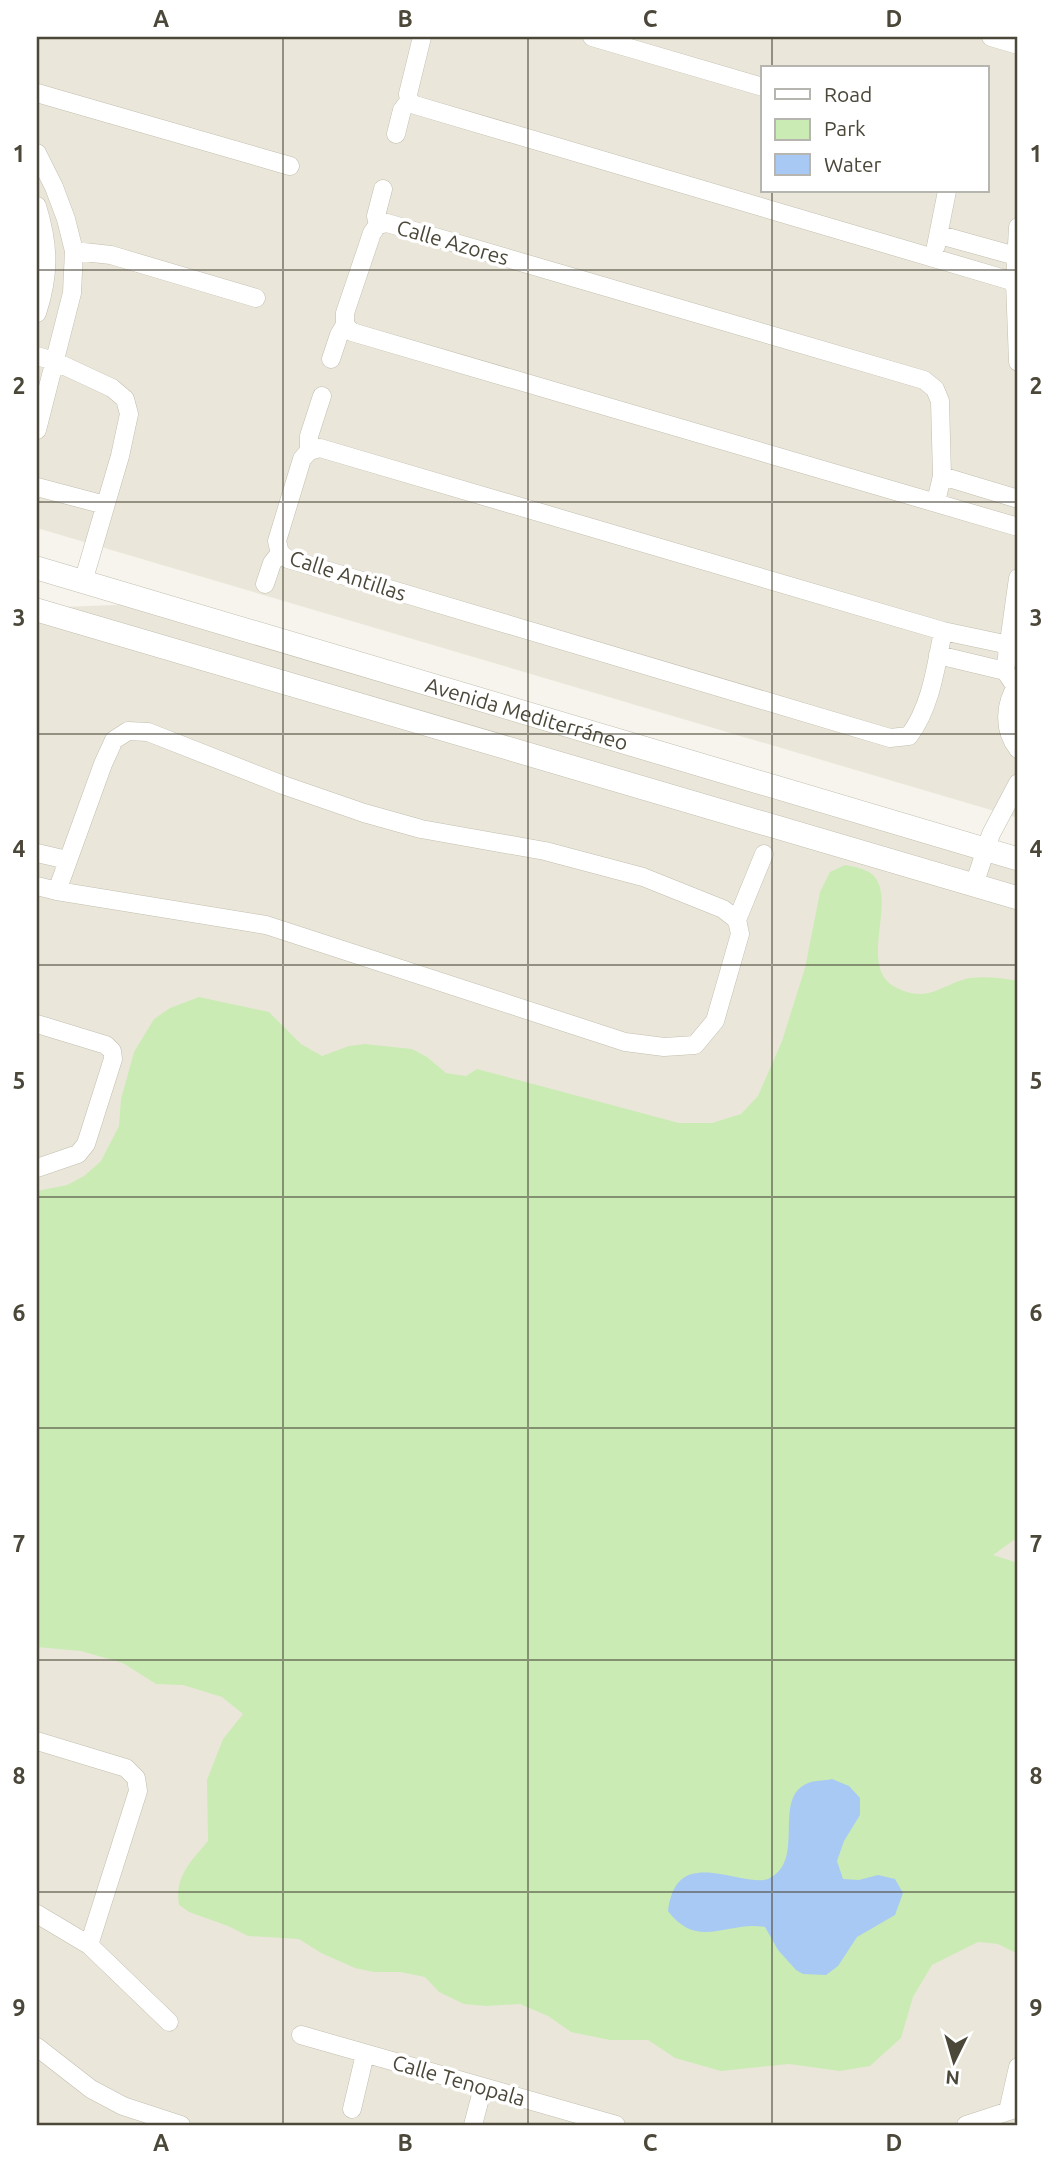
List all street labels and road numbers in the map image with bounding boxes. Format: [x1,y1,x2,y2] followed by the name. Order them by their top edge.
[394,215,512,269] street label: Calle Azores
[287,545,409,605] street label: Calle Antillas
[423,672,631,755] street label: Avenida Mediterráneo
[390,2050,528,2110] street label: Calle Tenopala

